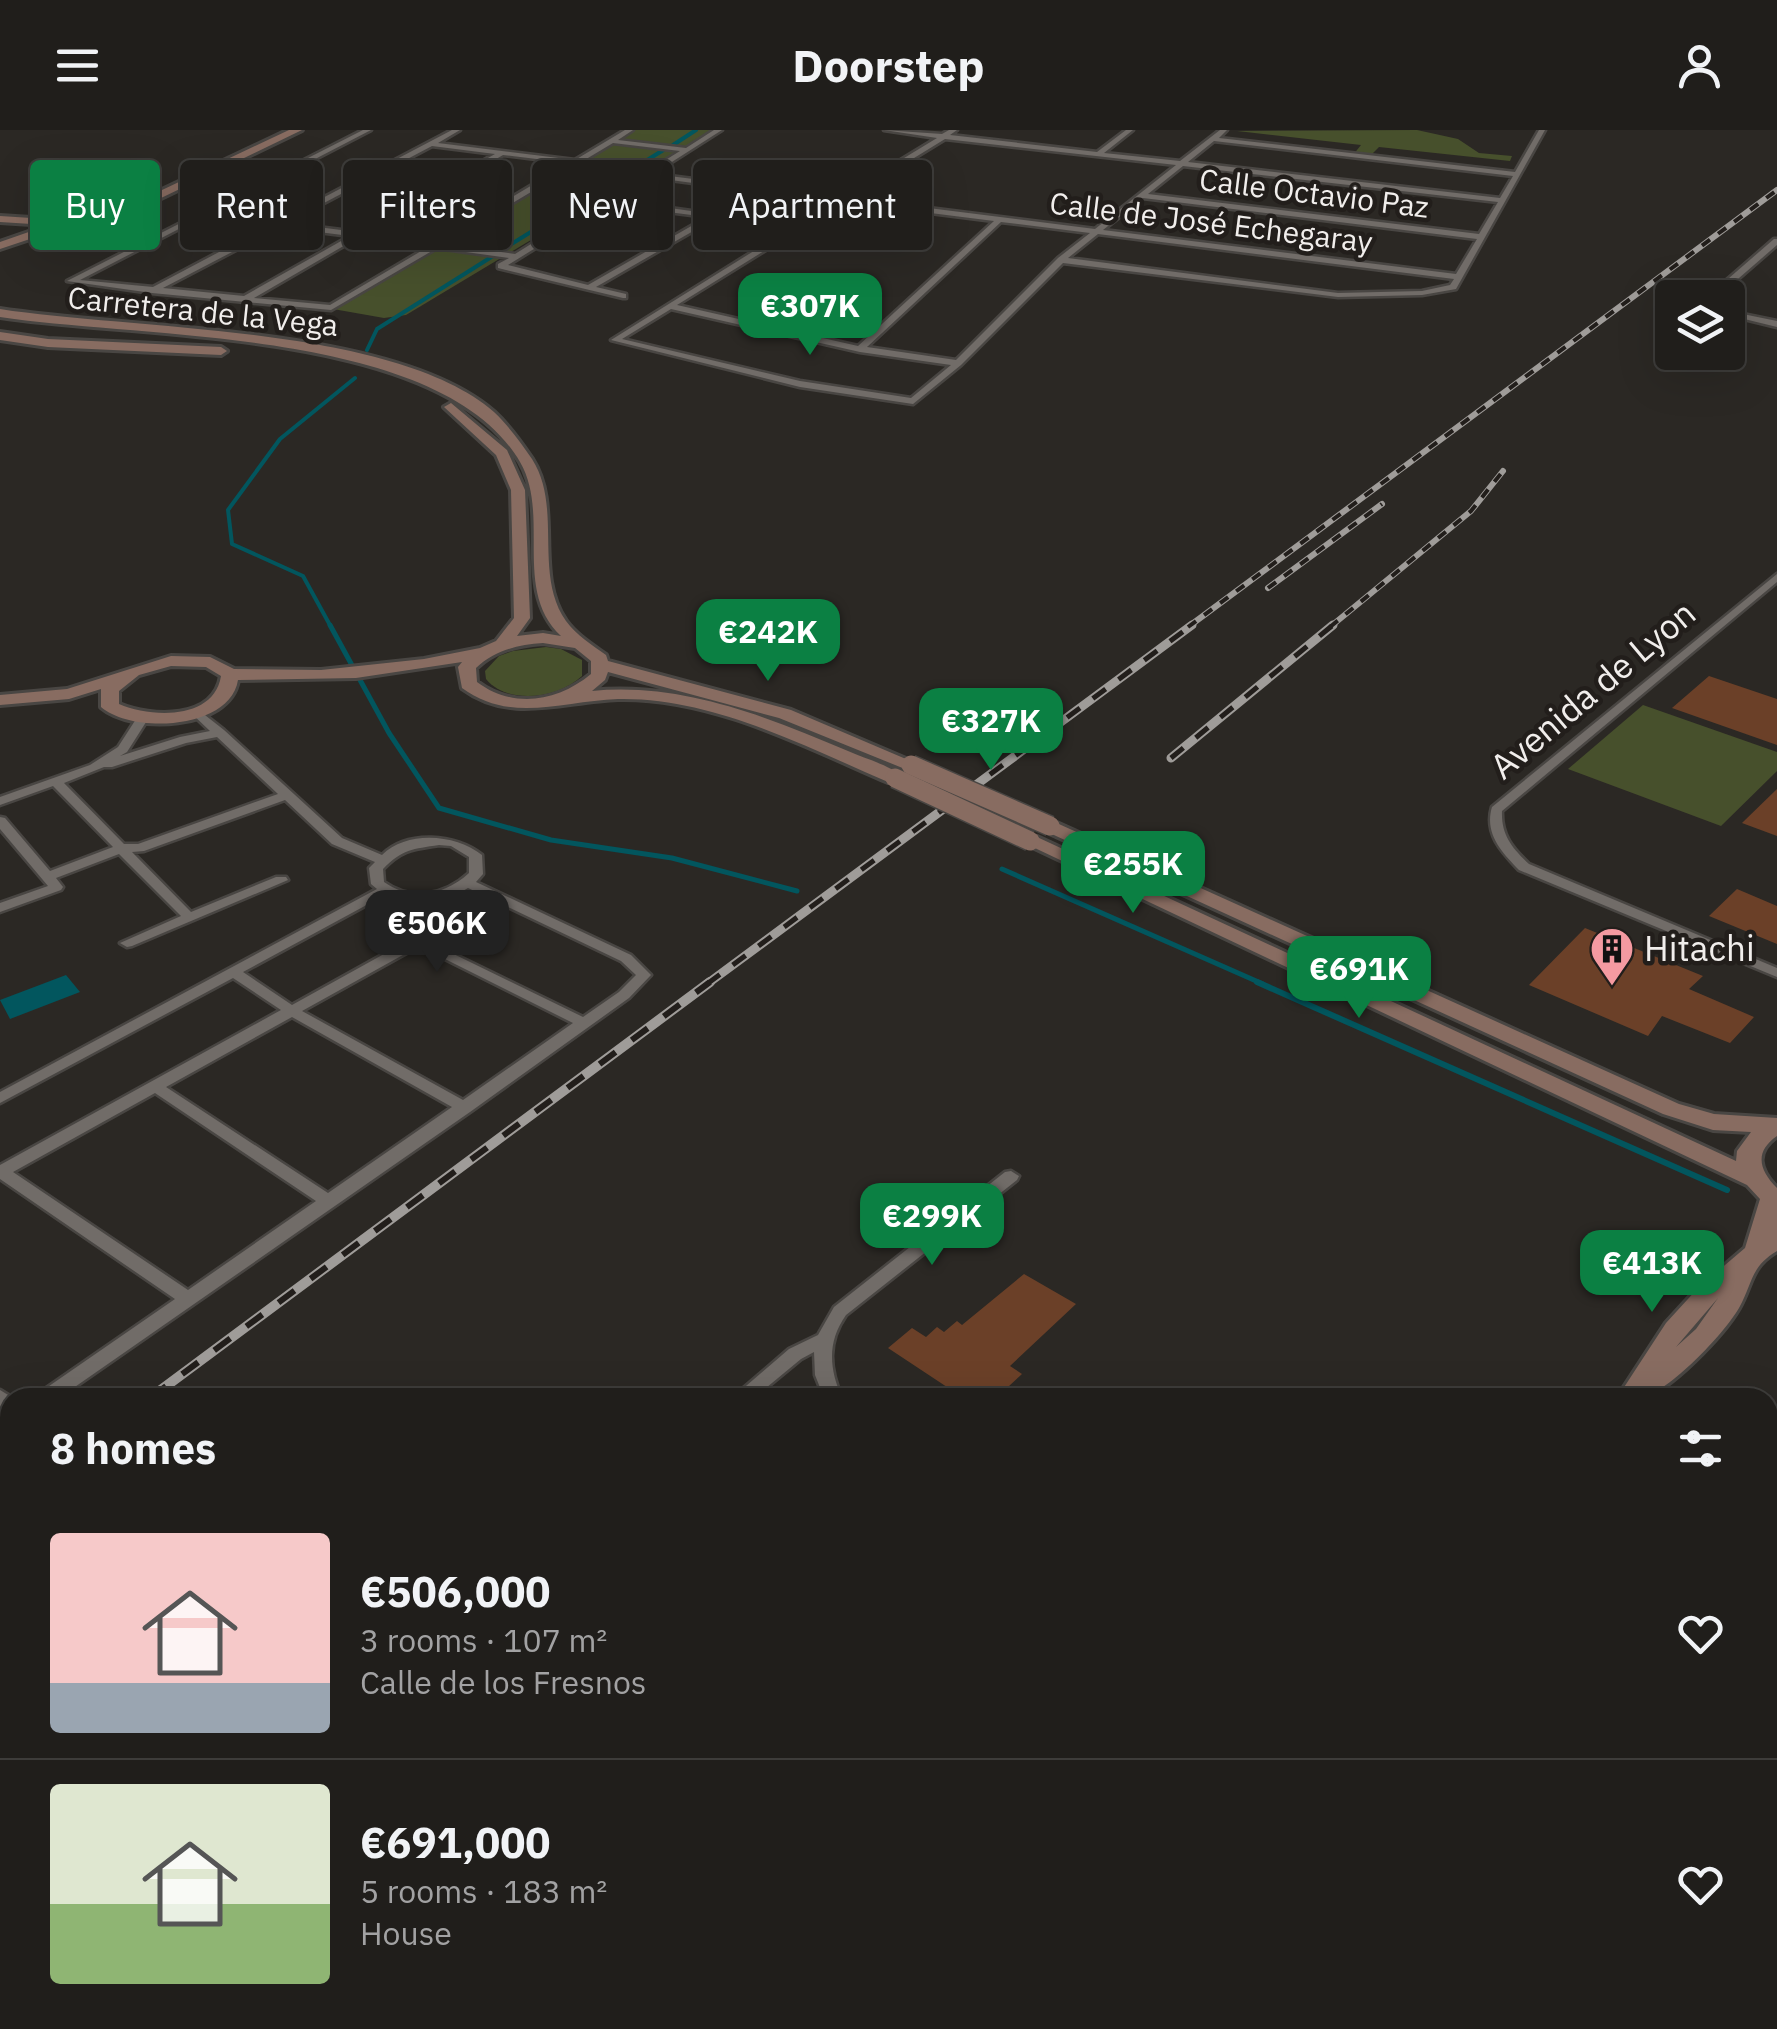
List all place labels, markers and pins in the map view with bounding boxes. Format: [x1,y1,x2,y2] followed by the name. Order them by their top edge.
[740,273,880,358] pin: €307K
[698,599,838,684] pin: €242K
[921,688,1061,773] pin: €327K
[1063,831,1203,916] pin: €255K
[367,890,507,975] pin: €506K
[1644,925,1755,971] place label: Hitachi
[1589,926,1635,987] building icon: Hitachi
[1289,936,1429,1021] pin: €691K
[862,1183,1002,1268] pin: €299K
[1582,1230,1722,1315] pin: €413K

